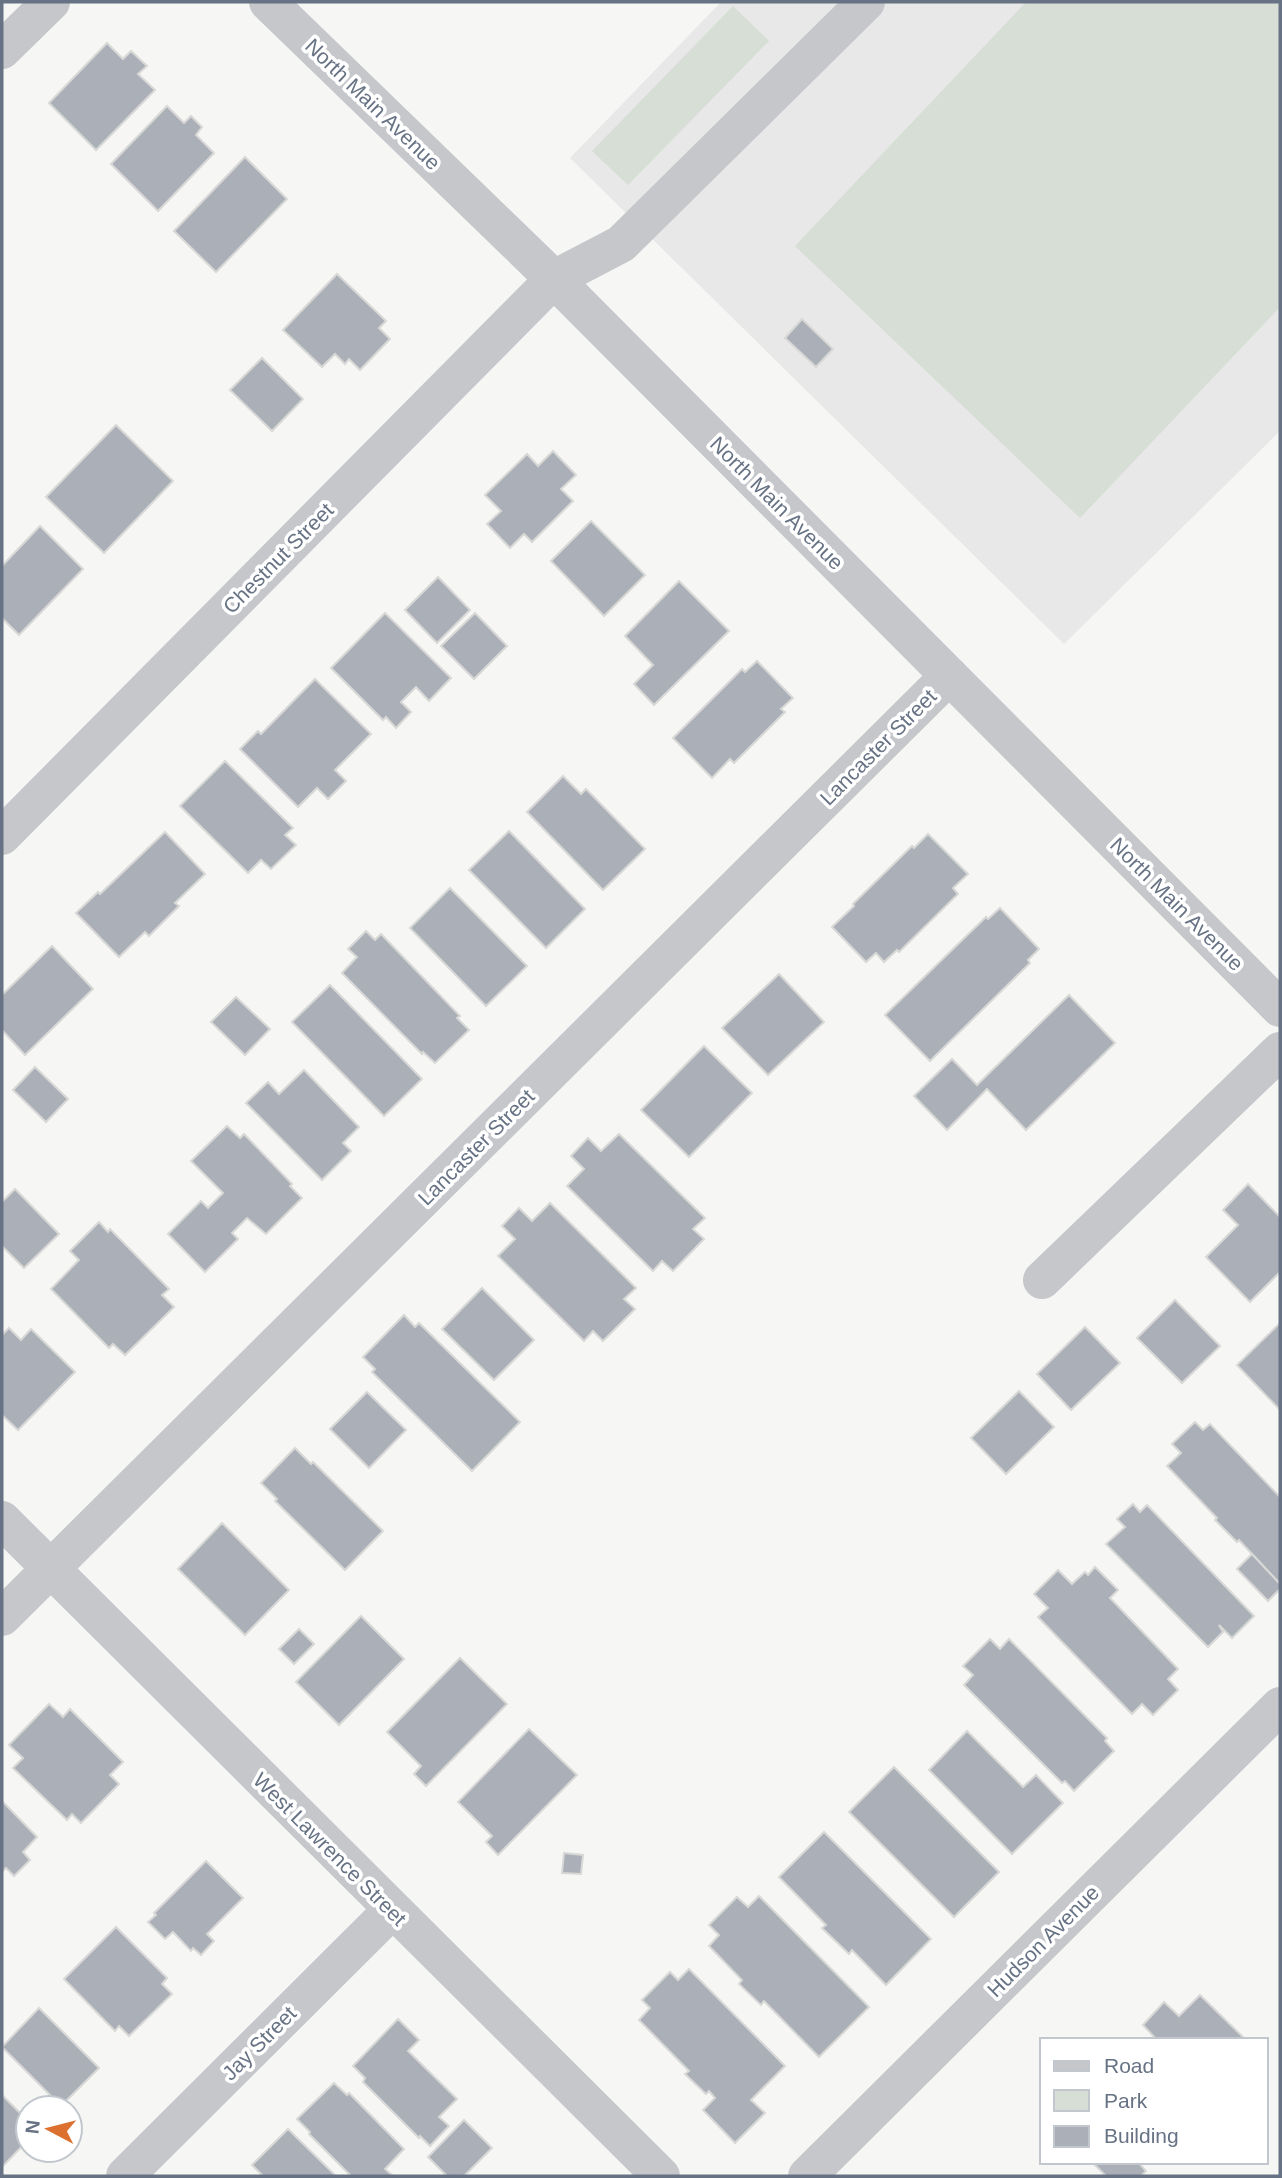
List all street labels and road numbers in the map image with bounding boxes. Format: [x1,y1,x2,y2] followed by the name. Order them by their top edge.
[301,34,445,174] street label: North Main Avenue
[706,432,848,574] street label: North Main Avenue
[218,498,338,618] street label: Chestnut Street
[815,684,941,810] street label: Lancaster Street
[1106,833,1248,975] street label: North Main Avenue
[413,1084,539,1210] street label: Lancaster Street
[249,1768,411,1930] street label: West Lawrence Street
[983,1881,1103,2001] street label: Hudson Avenue
[217,2001,301,2085] street label: Jay Street

